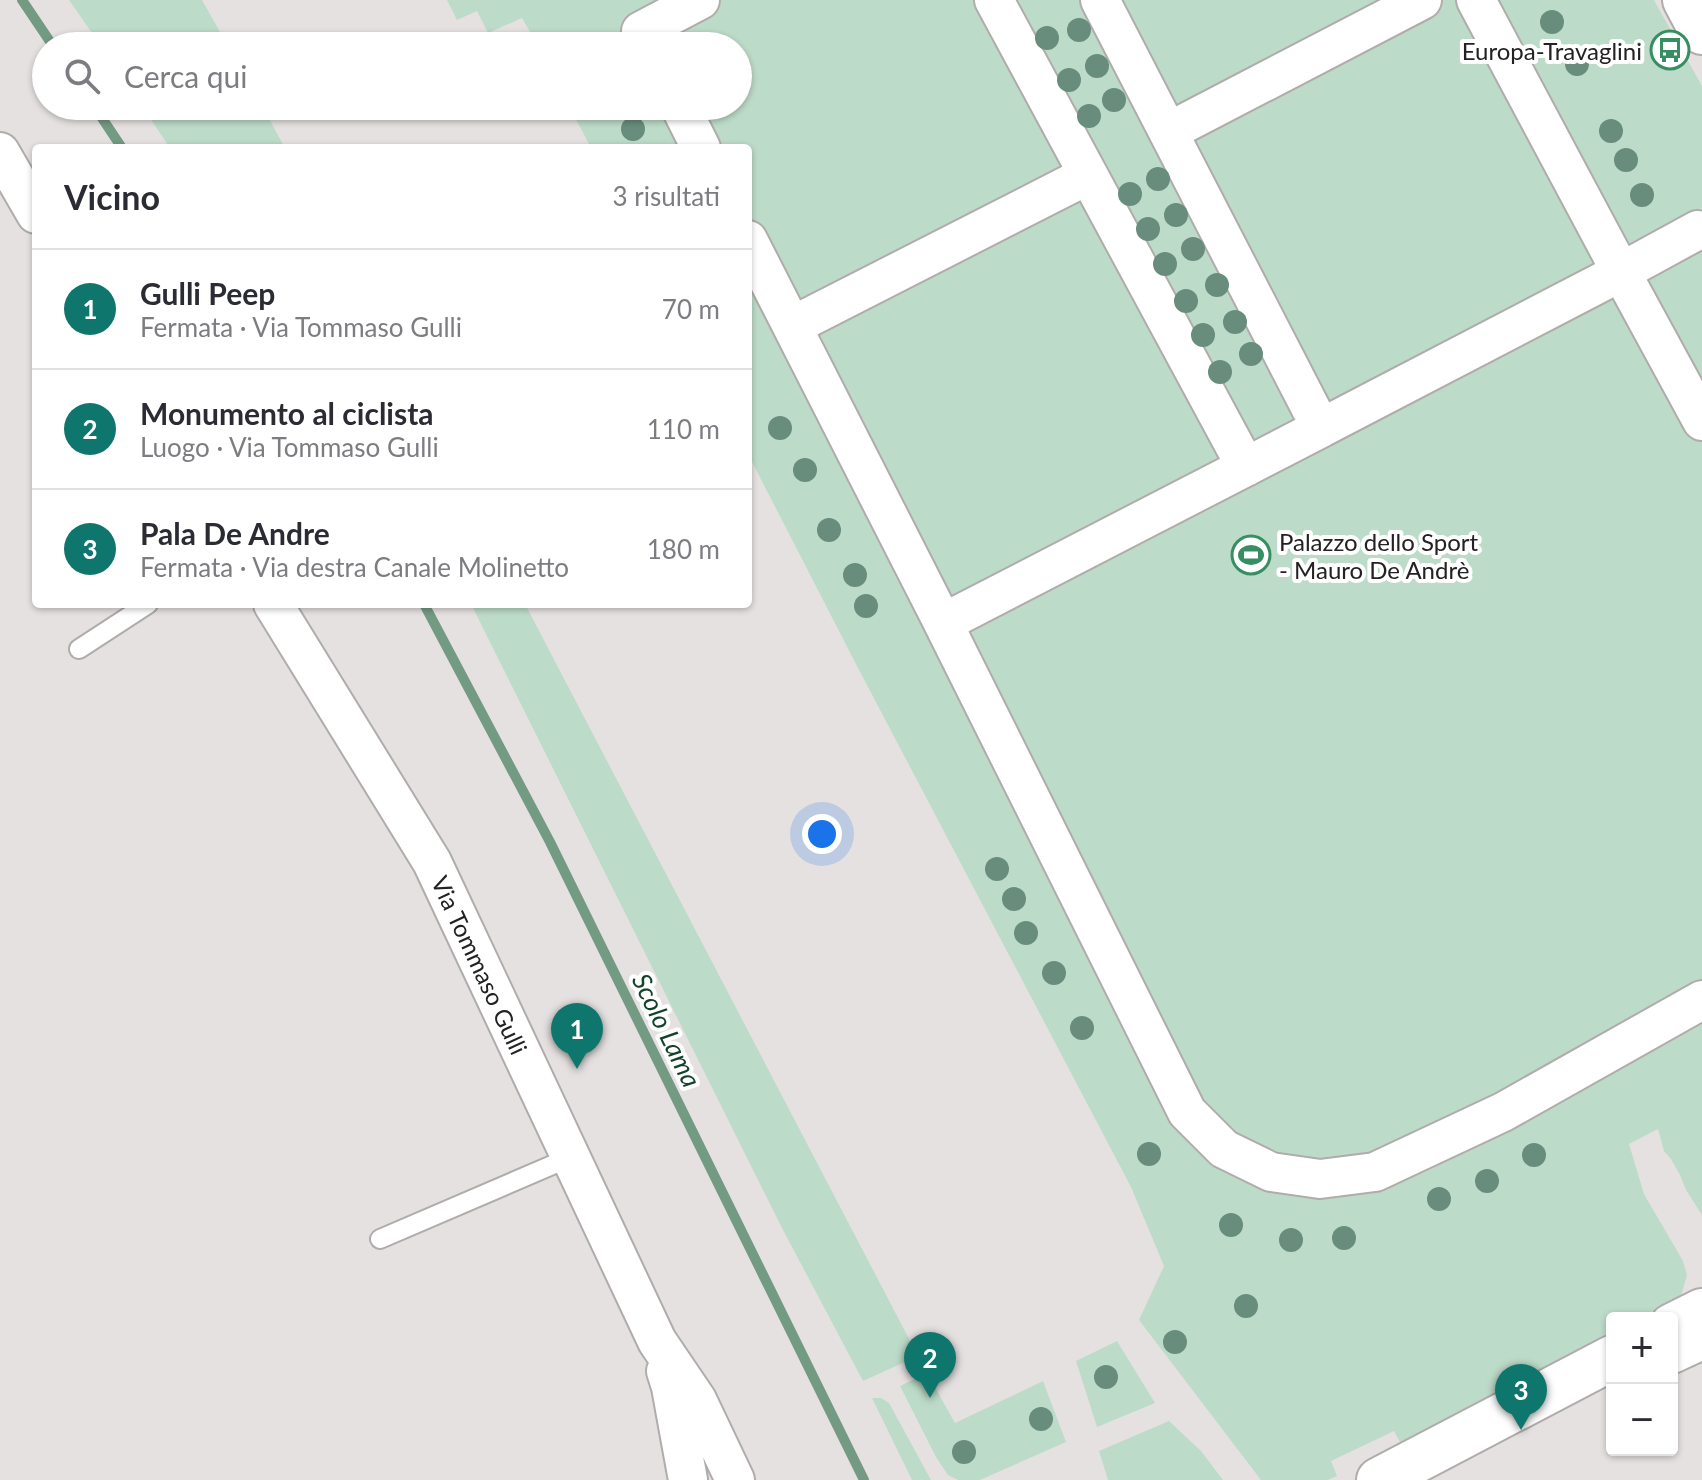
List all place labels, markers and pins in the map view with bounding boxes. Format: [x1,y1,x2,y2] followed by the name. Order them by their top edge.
[1649,29,1691,71] bus stop icon: Europa-Travaglini
[1462,36,1642,65] place label: Europa-Travaglini
[1279,527,1479,584] place label: Palazzo dello Sport - Mauro De Andrè
[1230,534,1272,576] sports icon: Palazzo dello Sport - Mauro De Andrè
[551,1003,603,1069] pin: 1
[904,1332,956,1398] pin: 2
[1495,1364,1547,1430] pin: 3

